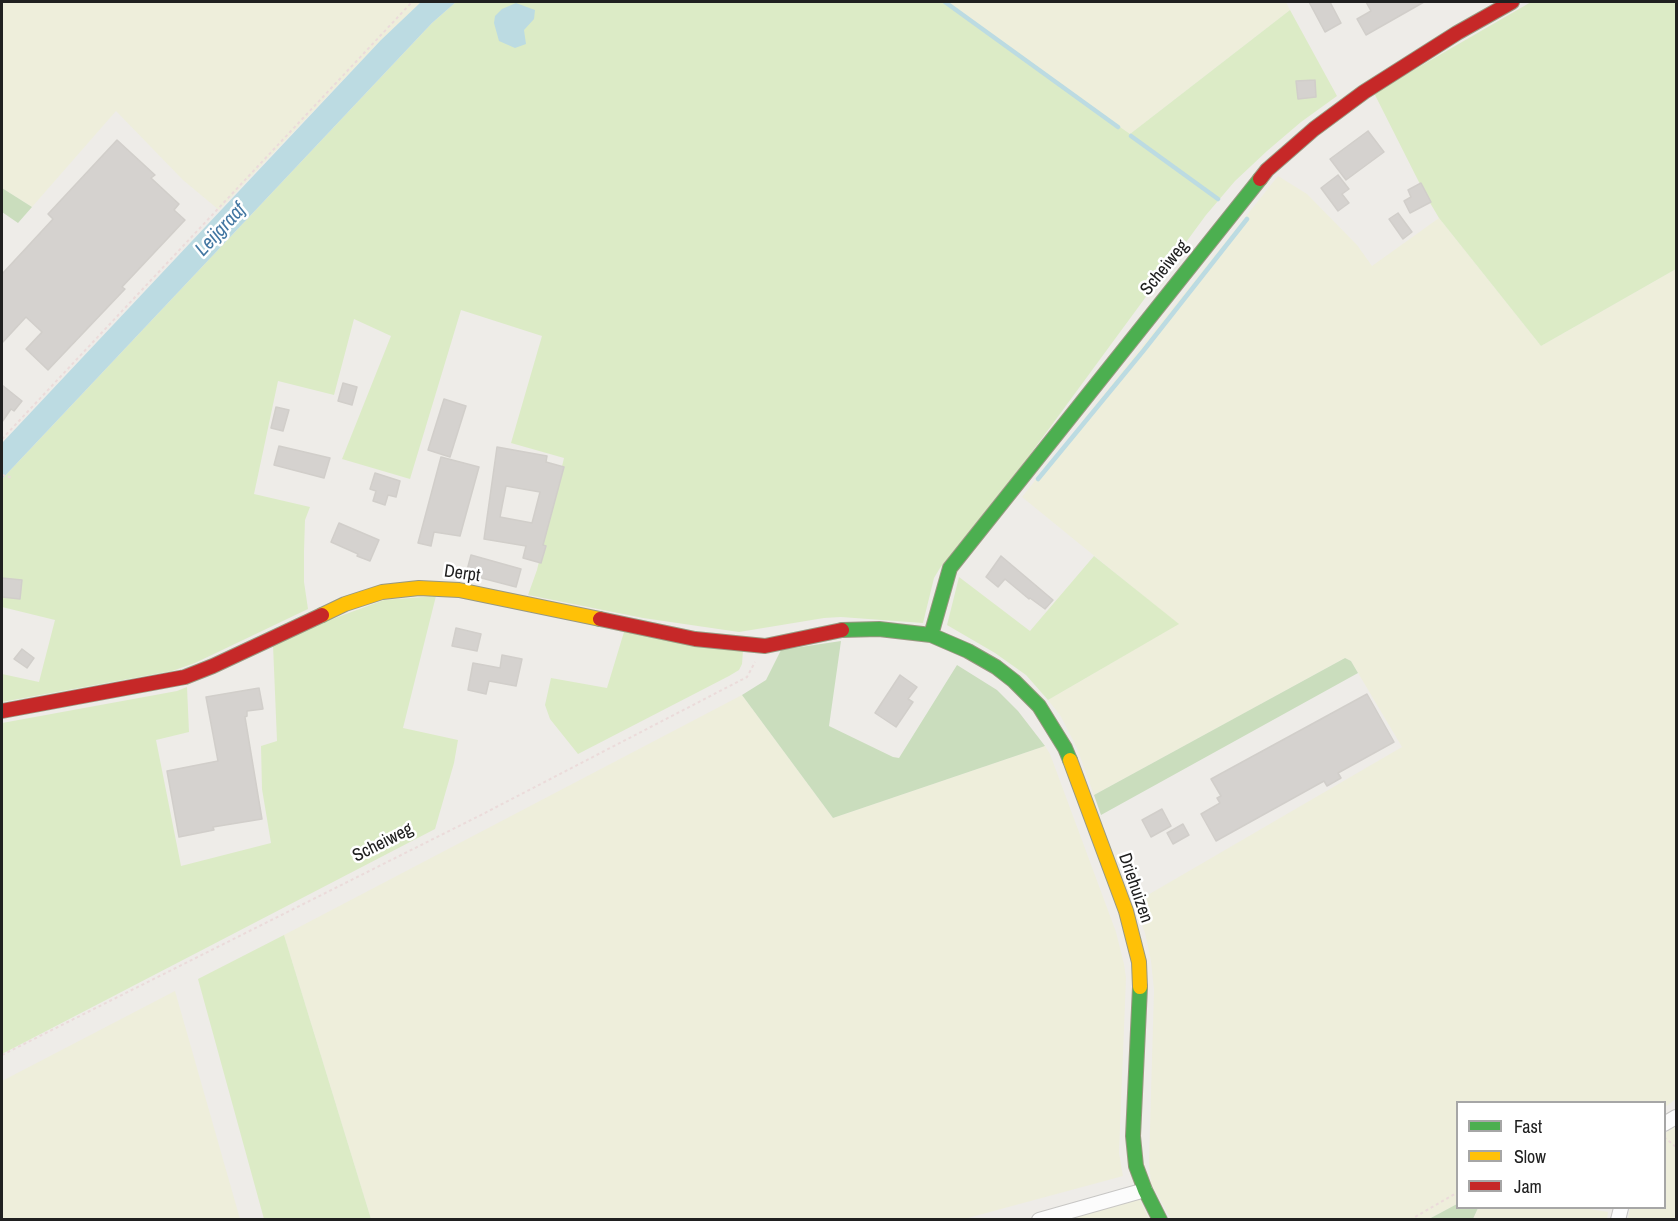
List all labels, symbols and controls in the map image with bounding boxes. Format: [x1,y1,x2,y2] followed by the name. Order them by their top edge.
[190,198,252,262] water label: Leijgraaf
[1136,236,1194,300] street label: Scheiweg
[443,561,481,587] street label: Derpt
[349,819,417,867] street label: Scheiweg
[1113,850,1157,926] street label: Driehuizen
[1456,1101,1666,1209] legend
[1514,1114,1542,1139] text: Fast
[1514,1144,1546,1169] text: Slow
[1514,1174,1542,1199] text: Jam

